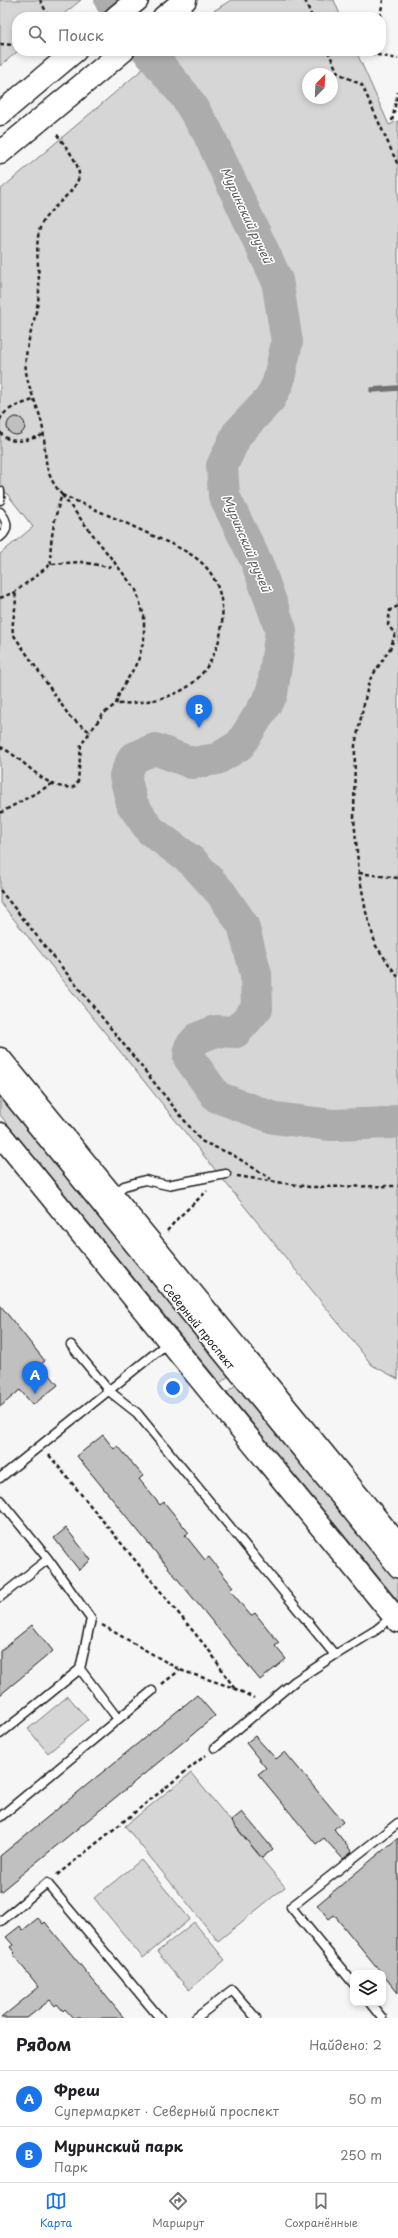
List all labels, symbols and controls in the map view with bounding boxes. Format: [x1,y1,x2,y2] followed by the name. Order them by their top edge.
[12,12,386,56] search box
[26,23,48,45] icon: search
[58,23,104,46] text: Поиск
[302,68,338,104] north arrow
[217,164,278,268] water label: Муринский ручей
[218,491,276,596] water label: Муринский ручей
[186,695,212,728] pin: B
[159,1279,240,1373] street label: Северный проспект
[22,1361,48,1394] pin: A
[163,1378,183,1398] your location
[350,1970,386,2006] map controls
[350,1970,386,2006] button: layers
[16,2031,71,2057] text: Рядом
[309,2035,382,2054] text: Найдено: 2
[54,2078,100,2101] text: Фреш
[24,2089,34,2108] text: A
[348,2089,382,2108] text: 50 m
[54,2101,279,2120] text: Супермаркет · Северный проспект
[54,2134,183,2157] text: Муринский парк
[25,2145,33,2164] text: B
[340,2145,382,2164] text: 250 m
[54,2157,88,2176] text: Парк
[40,2190,72,2231] tab: Карта
[152,2190,204,2231] tab: Маршрут
[284,2190,358,2231] tab: Сохранённые

